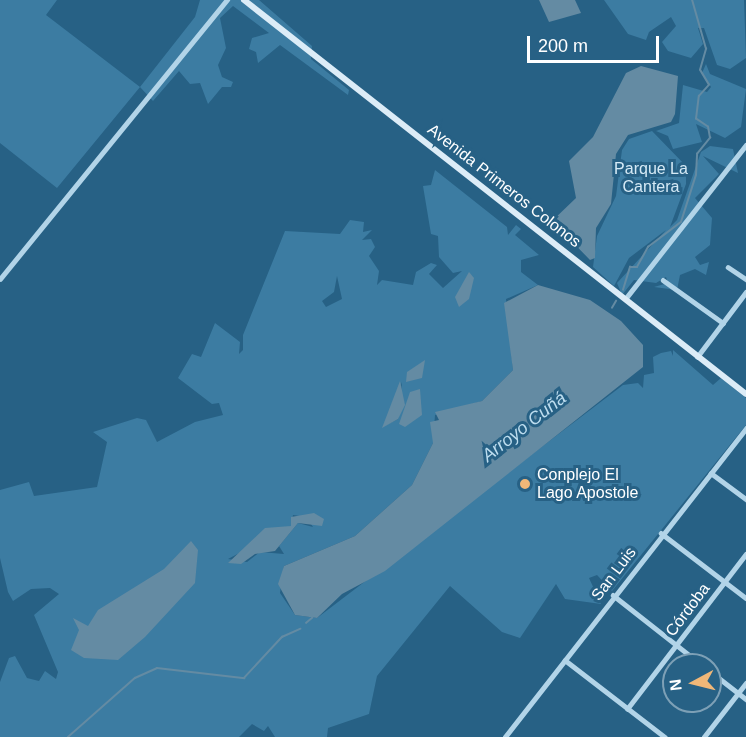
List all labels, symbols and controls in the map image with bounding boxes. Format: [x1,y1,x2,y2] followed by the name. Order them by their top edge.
[530,24,662,62] scale bar
[538,36,588,56] text: 200 m
[424,120,584,252] street label: Avenida Primeros Colonos
[614,159,688,197] park label: Parque La Cantera
[478,387,570,467] water label: Arroyo Cuñá
[537,465,639,503] place label: Conplejo El Lago Apostole
[518,477,532,491] marker: Conplejo El Lago Apostole
[588,543,640,605] street label: San Luis
[662,580,714,640] street label: Córdoba
[662,653,722,713] north arrow
[666,678,685,692] text: N

